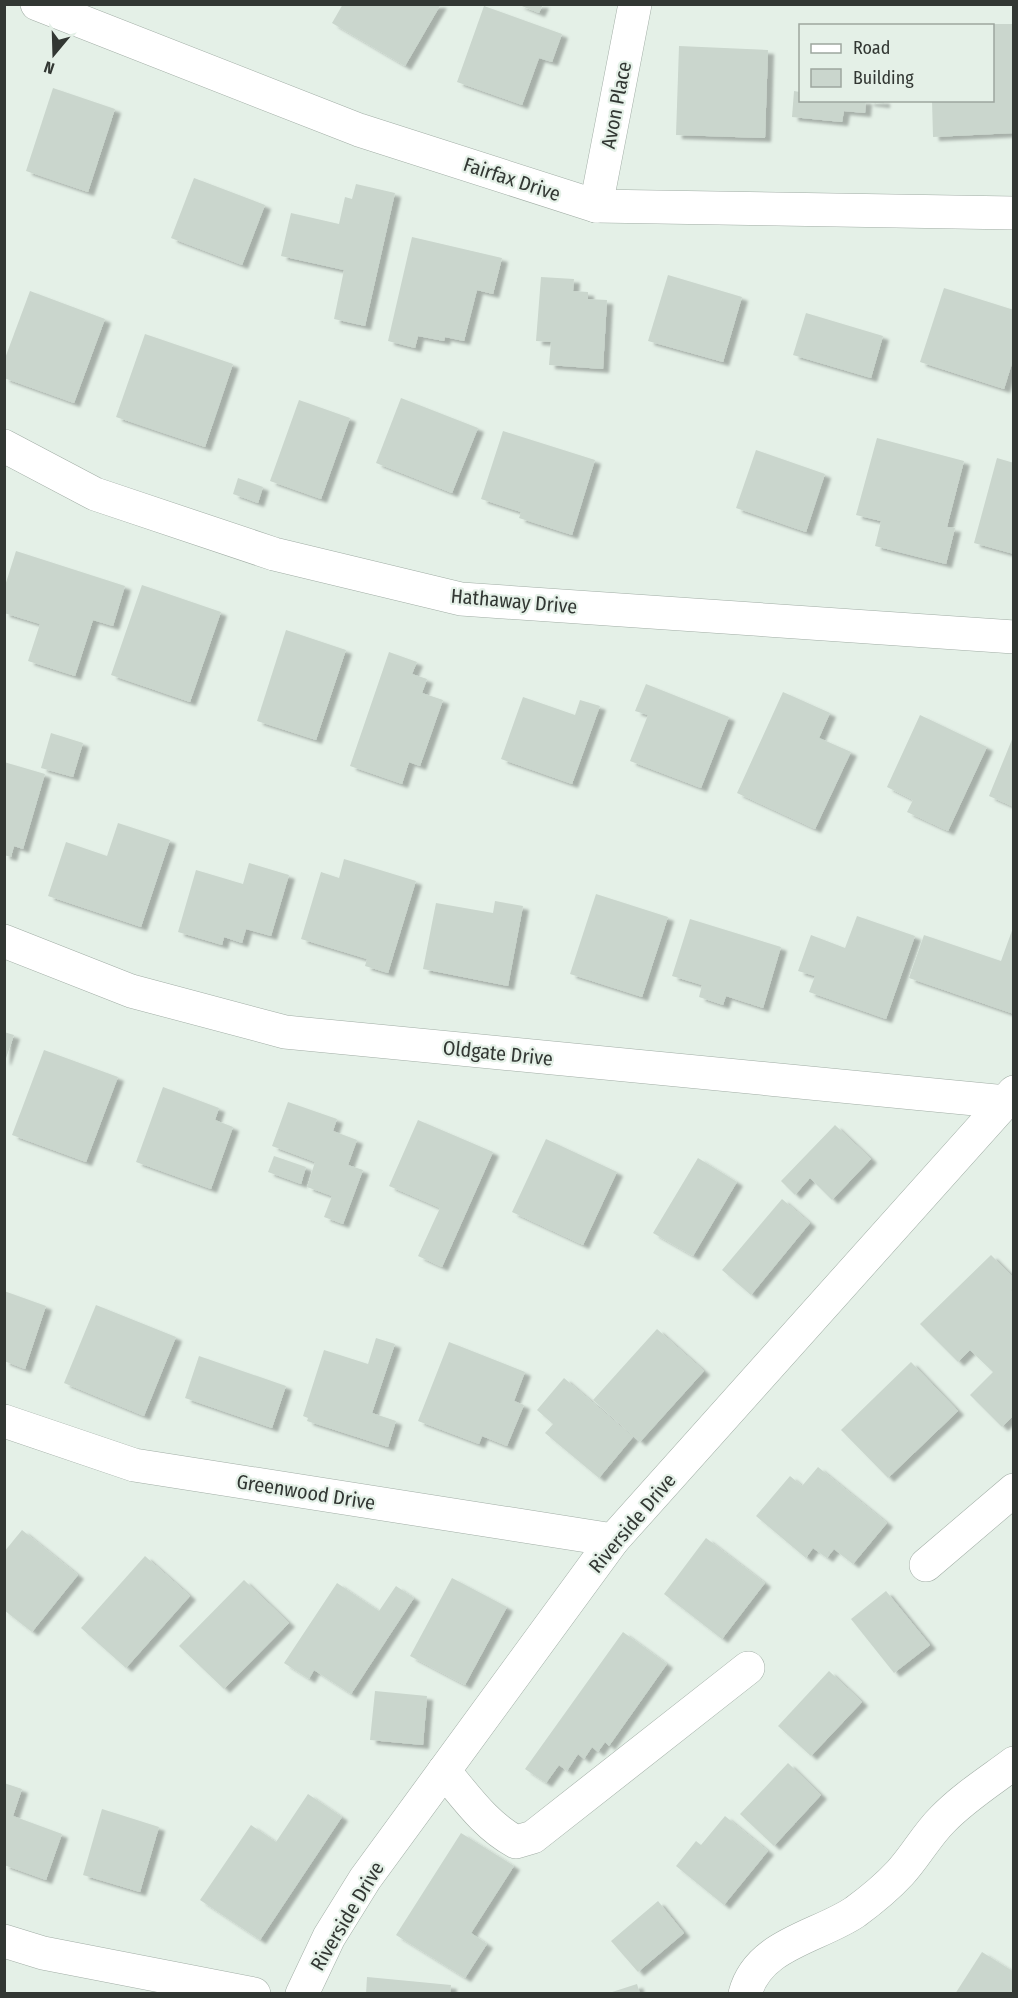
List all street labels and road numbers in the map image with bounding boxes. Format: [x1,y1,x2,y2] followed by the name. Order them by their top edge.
[596,59,636,151] street label: Avon Place
[460,152,564,206] street label: Fairfax Drive
[450,584,578,618] street label: Hathaway Drive
[442,1035,554,1071] street label: Oldgate Drive
[583,1468,681,1578] street label: Riverside Drive
[235,1469,377,1515] street label: Greenwood Drive
[305,1857,389,1975] street label: Riverside Drive

